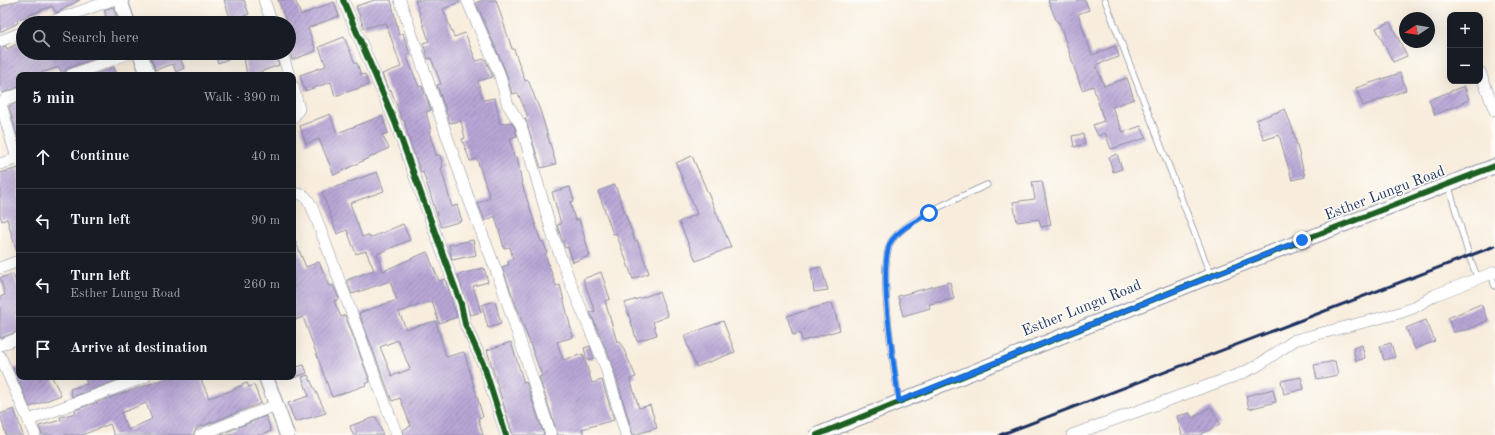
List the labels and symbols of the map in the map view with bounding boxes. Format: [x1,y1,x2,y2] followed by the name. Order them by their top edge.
[1399,12,1435,48] north arrow
[1323,164,1447,224] street label: Esther Lungu Road
[920,204,938,222] route start
[1293,231,1311,249] route end
[1020,278,1144,340] street label: Esther Lungu Road

